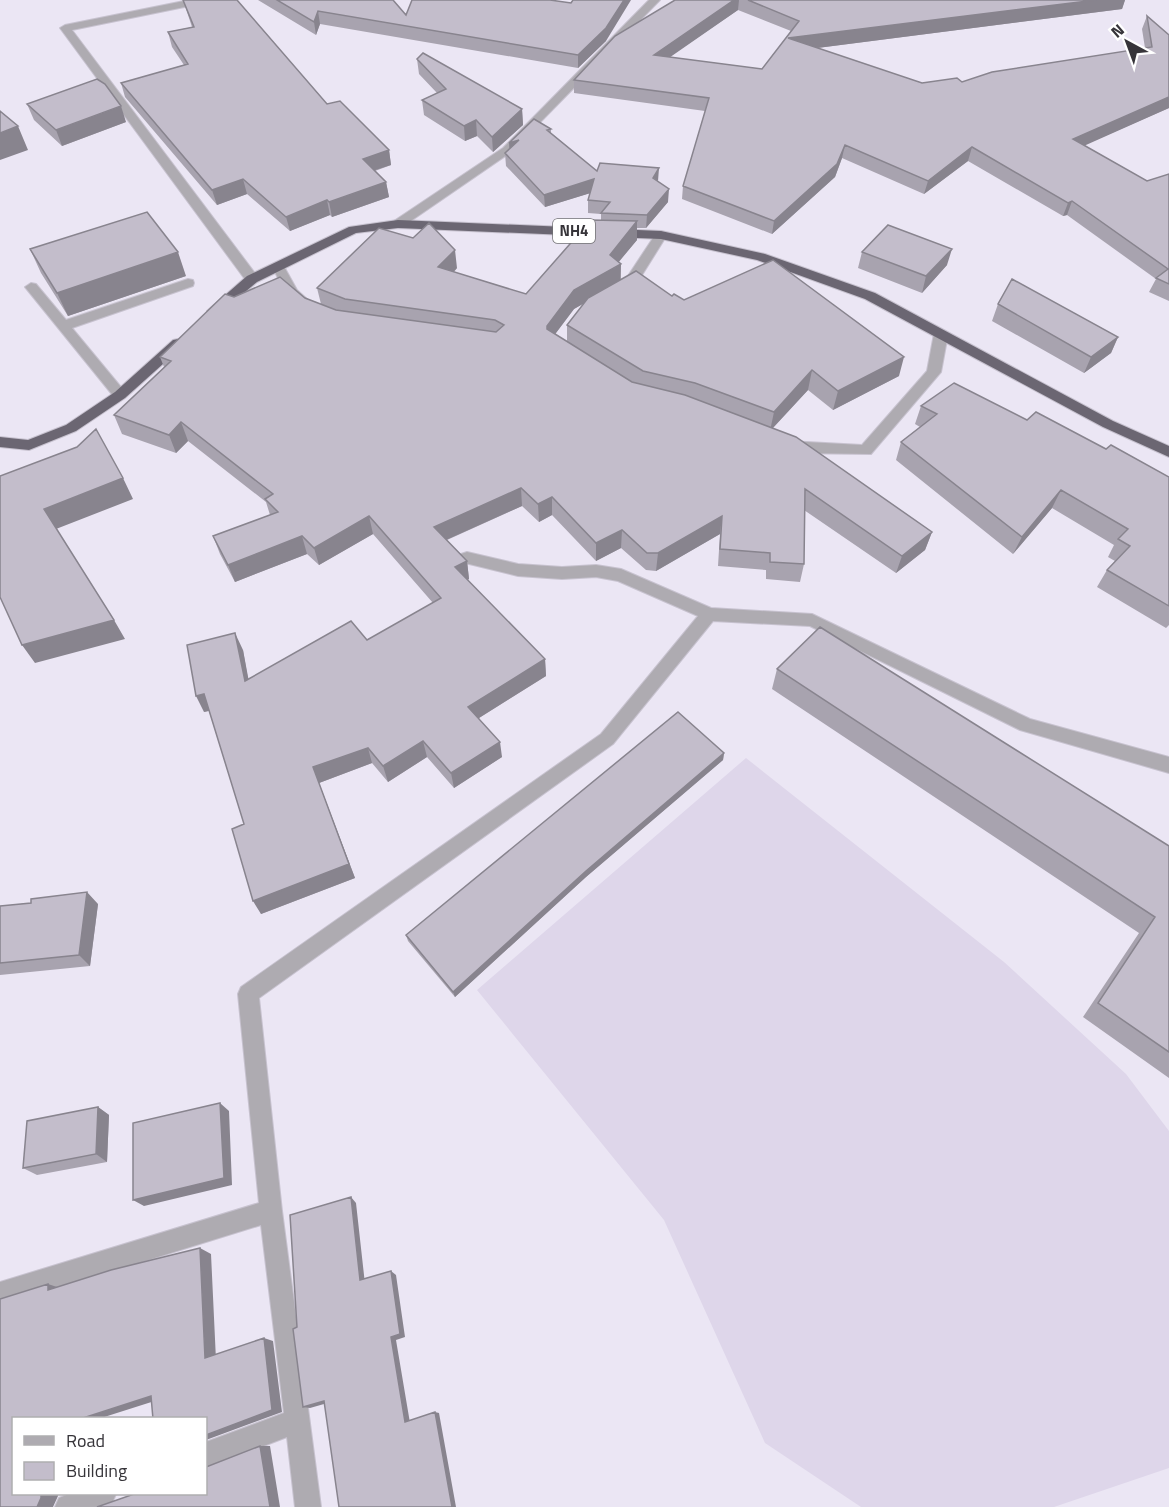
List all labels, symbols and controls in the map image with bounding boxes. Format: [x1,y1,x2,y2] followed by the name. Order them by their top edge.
[1097,12,1157,72] north arrow
[1105,18,1129,43] text: N
[553,219,595,243] road number: NH4
[12,1417,207,1495] legend
[66,1427,105,1454] text: Road
[66,1457,127,1484] text: Building

